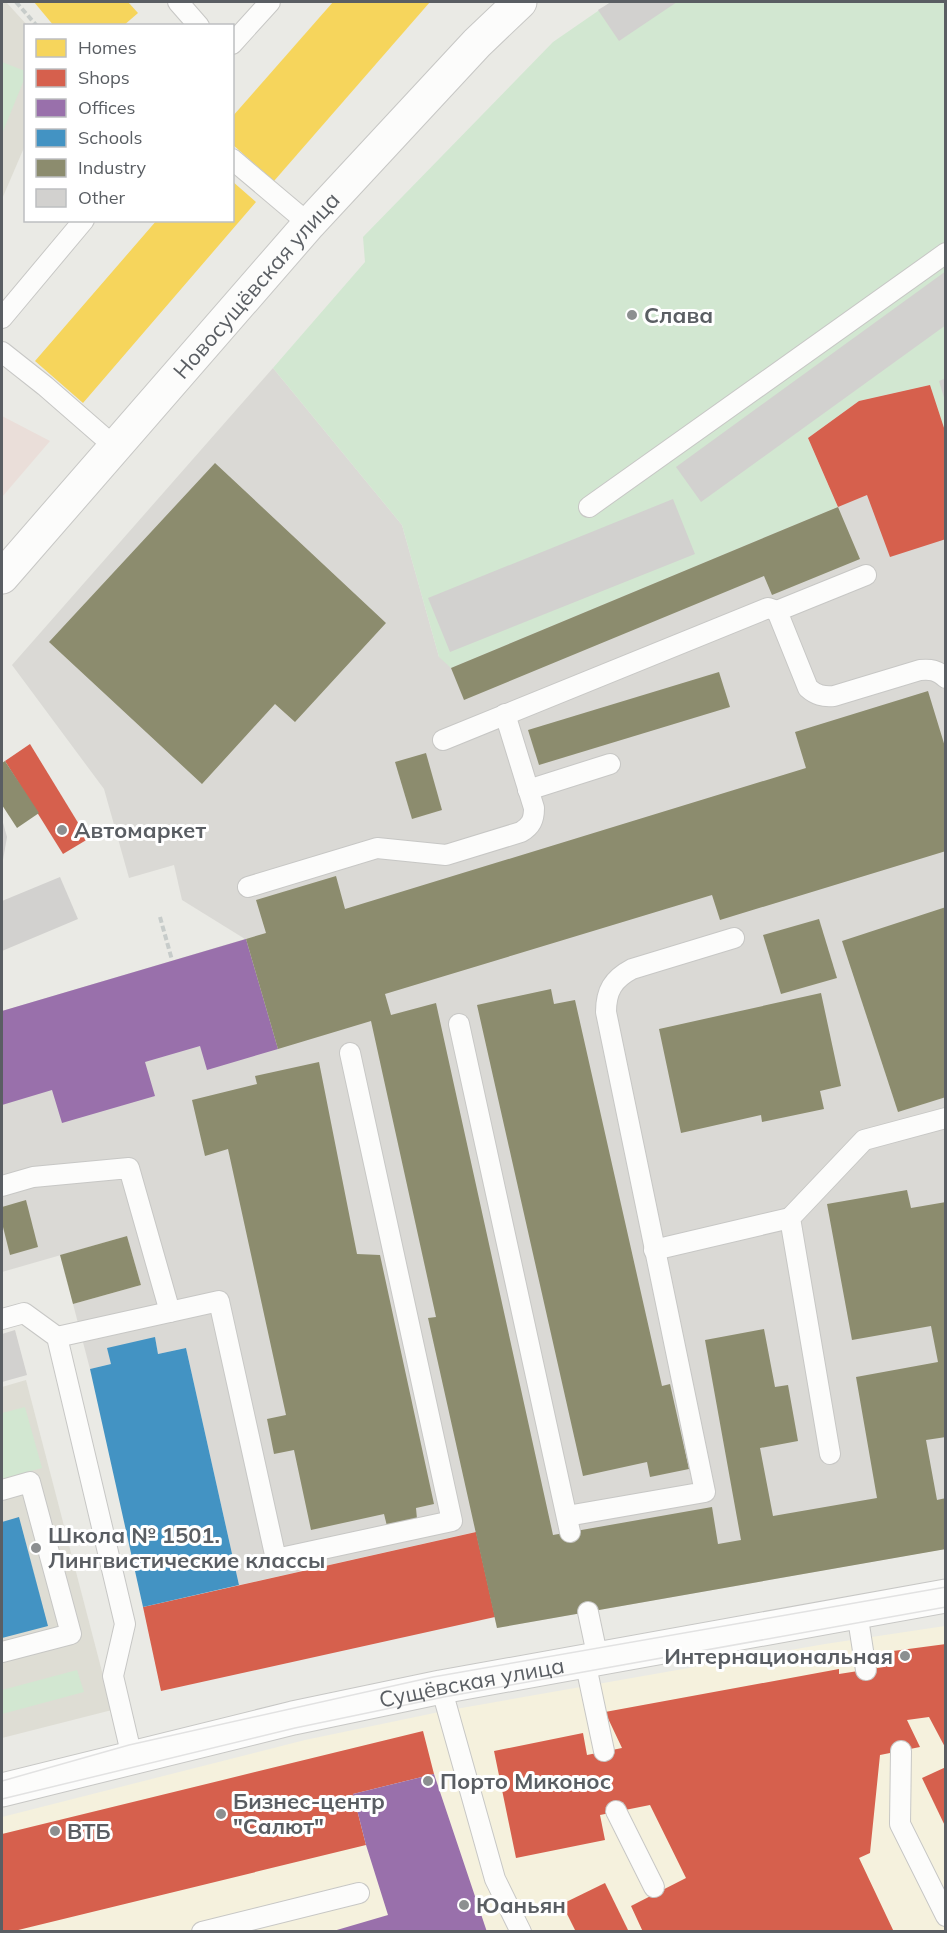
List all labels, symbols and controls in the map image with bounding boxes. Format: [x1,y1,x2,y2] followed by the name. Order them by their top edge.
[24,24,234,222] legend
[78,36,137,59] text: Homes
[78,66,130,89] text: Shops
[78,96,136,119] text: Offices
[78,126,143,149] text: Schools
[78,156,147,179] text: Industry
[78,186,126,209] text: Other
[167,186,346,384] street label: Новосущёвская улица
[644,301,713,329] place label: Слава
[625,308,639,322] marker: Слава
[74,816,206,844] place label: Автомаркет
[55,823,69,837] marker: Автомаркет
[48,1521,325,1574] place label: Школа № 1501. Лингвистические классы
[29,1541,43,1555] marker: Школа № 1501. Лингвистические классы
[664,1642,893,1670] place label: Интернациональная
[898,1649,912,1663] marker: Интернациональная
[376,1651,567,1714] street label: Сущёвская улица
[440,1767,611,1795] place label: Порто Миконос
[421,1774,435,1788] marker: Порто Миконос
[233,1787,385,1840] place label: Бизнес-центр "Салют"
[214,1807,228,1821] marker: Бизнес-центр "Салют"
[67,1817,111,1845] place label: ВТБ
[48,1824,62,1838] marker: ВТБ
[476,1891,566,1919] place label: Юаньян
[457,1898,471,1912] marker: Юаньян

